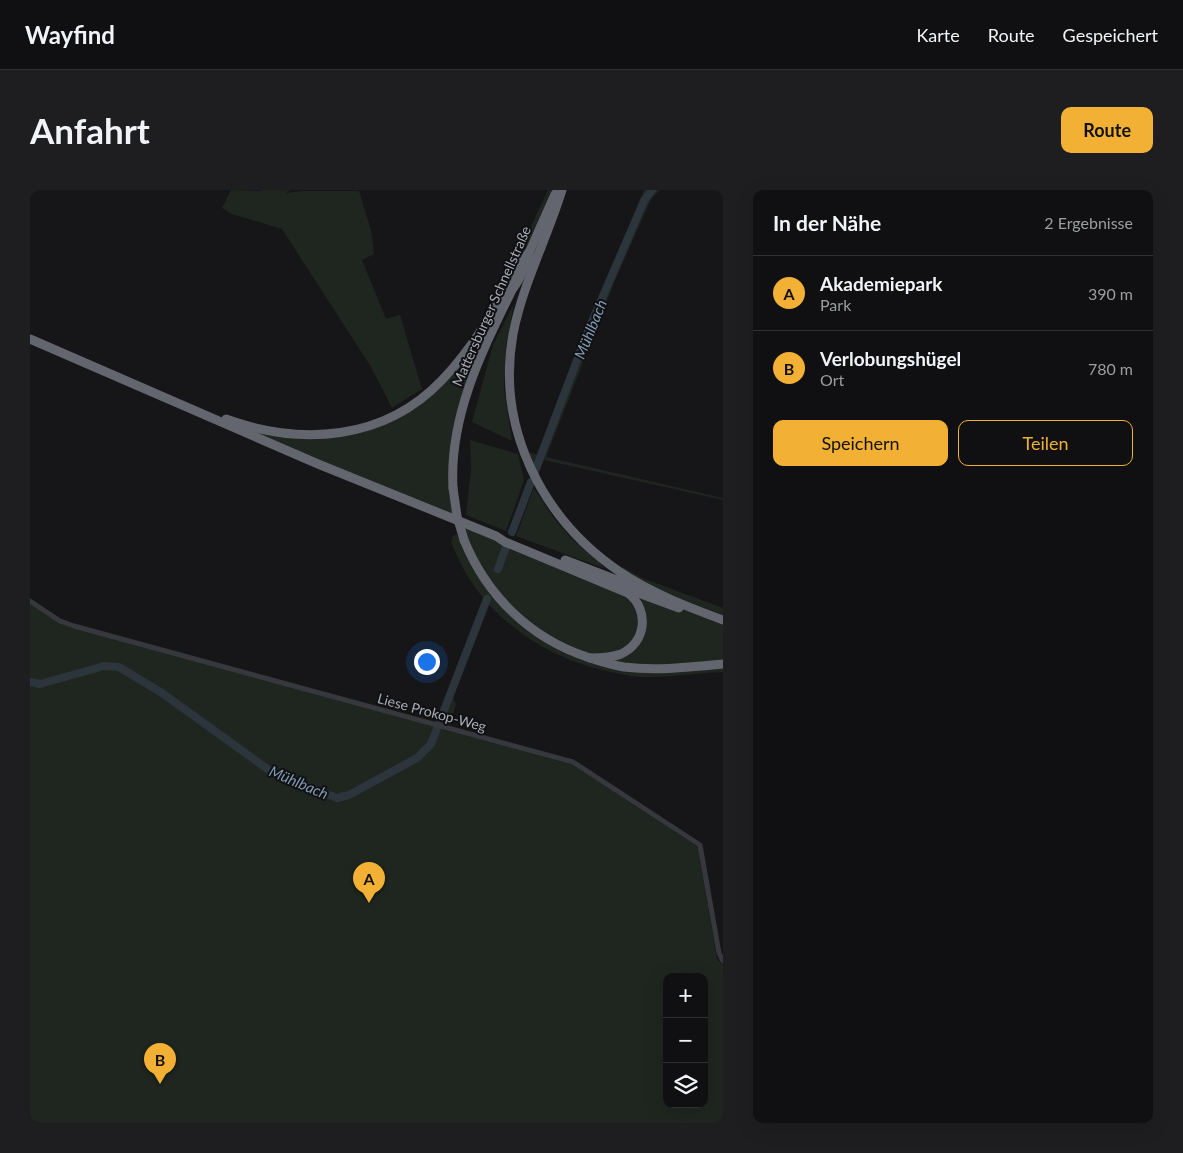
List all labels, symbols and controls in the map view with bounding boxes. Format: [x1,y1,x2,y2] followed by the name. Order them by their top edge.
[25,20,115,49] text: Wayfind
[916,24,960,46] text: Karte
[988,24,1035,46] text: Route
[1063,24,1158,46] text: Gespeichert
[1061,107,1153,153] button: Route
[30,109,150,151] text: Anfahrt
[773,210,881,235] text: In der Nähe
[1044,213,1133,232] text: 2 Ergebnisse
[448,223,534,389] street label: Mattersburger Schnellstraße
[820,272,942,295] text: Akademiepark
[783,284,795,303] text: A
[1088,284,1133,303] text: 390 m
[820,295,851,314] text: Park
[570,297,610,361] water label: Mühlbach
[820,347,961,370] text: Verlobungshügel
[784,359,794,378] text: B
[1088,359,1133,378] text: 780 m
[820,370,844,389] text: Ort
[773,420,948,466] button: Speichern
[958,420,1133,466] button: Teilen
[414,649,440,675] your location
[376,689,488,735] street label: Liese Prokop-Weg
[267,762,331,803] water label: Mühlbach
[353,862,385,903] pin: A
[663,973,708,1108] map controls
[663,973,708,1018] button: +
[663,1018,708,1063] button: −
[144,1043,176,1084] pin: B
[663,1063,708,1108] button: layers

